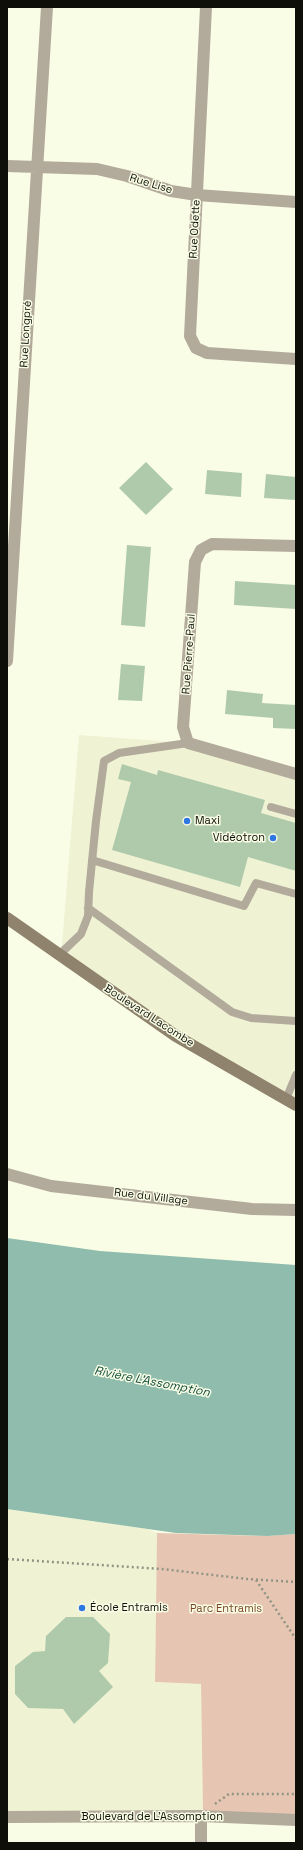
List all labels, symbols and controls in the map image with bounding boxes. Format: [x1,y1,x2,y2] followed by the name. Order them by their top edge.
[128,171,174,197] street label: Rue Lise
[187,199,203,259] street label: Rue Odette
[18,300,34,368] street label: Rue Longpré
[180,613,198,695] street label: Rue Pierre-Paul
[195,814,220,828] place label: Maxi
[182,816,192,826] marker: Maxi
[213,831,265,845] place label: Vidéotron
[268,833,278,843] marker: Vidéotron
[102,982,196,1050] street label: Boulevard Lacombe
[113,1186,189,1208] street label: Rue du Village
[93,1364,211,1400] water label: Rivière L'Assomption
[90,1601,168,1615] place label: École Entramis
[190,1602,262,1616] park label: Parc Entramis
[77,1603,87,1613] marker: École Entramis
[81,1810,223,1824] street label: Boulevard de L'Assomption

